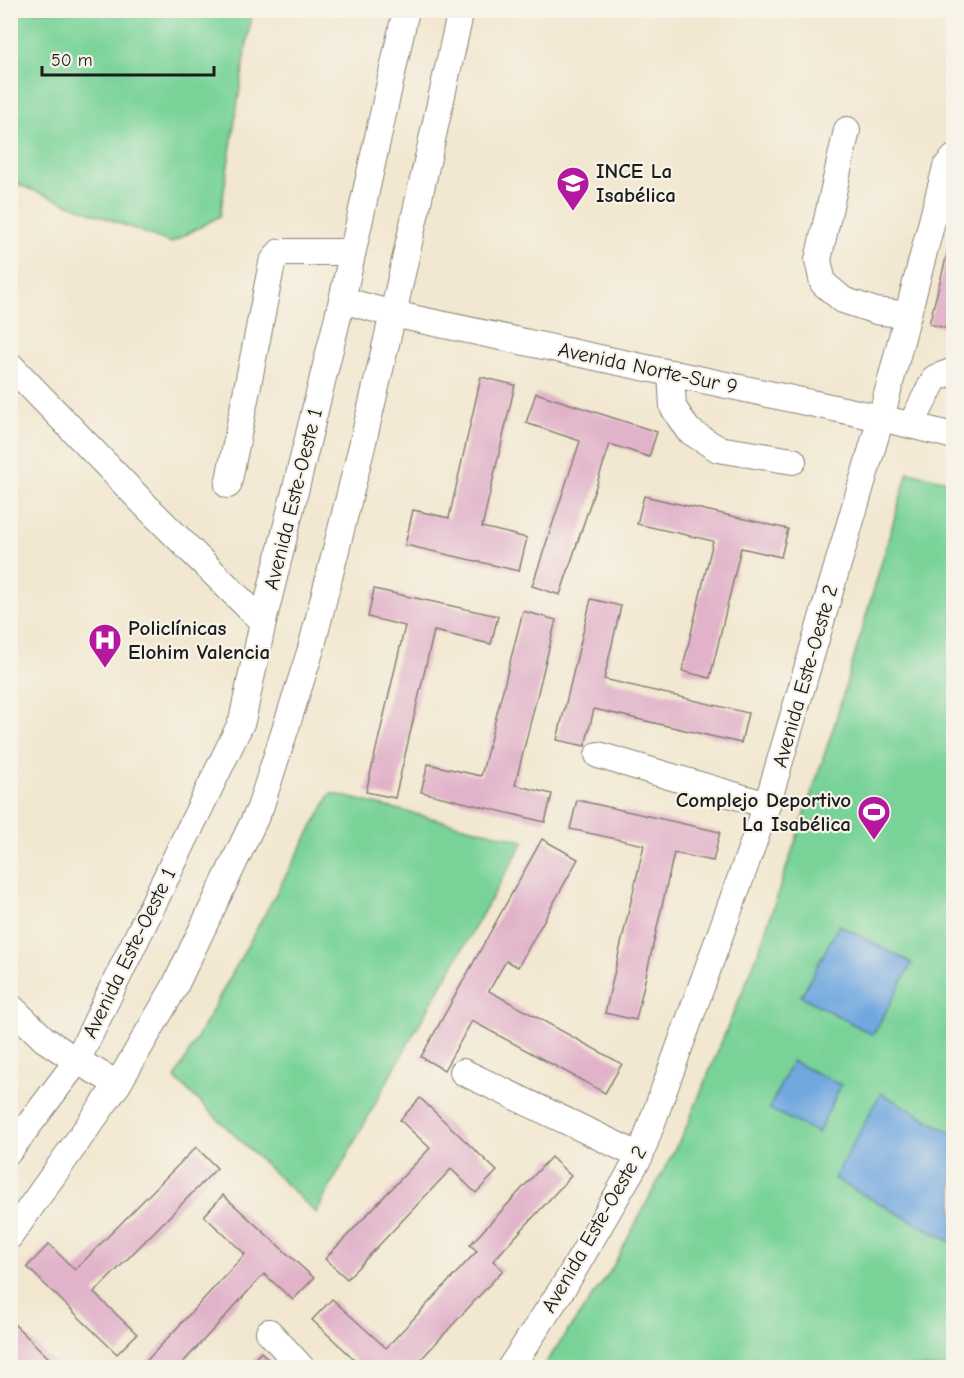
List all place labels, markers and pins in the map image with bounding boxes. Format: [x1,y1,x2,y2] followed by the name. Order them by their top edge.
[596,159,676,207] place label: INCE La Isabélica
[555,165,591,212] school or university icon: INCE La Isabélica
[128,616,270,664] place label: Policlínicas Elohim Valencia
[87,622,123,669] hospital icon: Policlínicas Elohim Valencia
[676,788,851,836] place label: Complejo Deportivo La Isabélica
[856,794,892,841] sports icon: Complejo Deportivo La Isabélica

